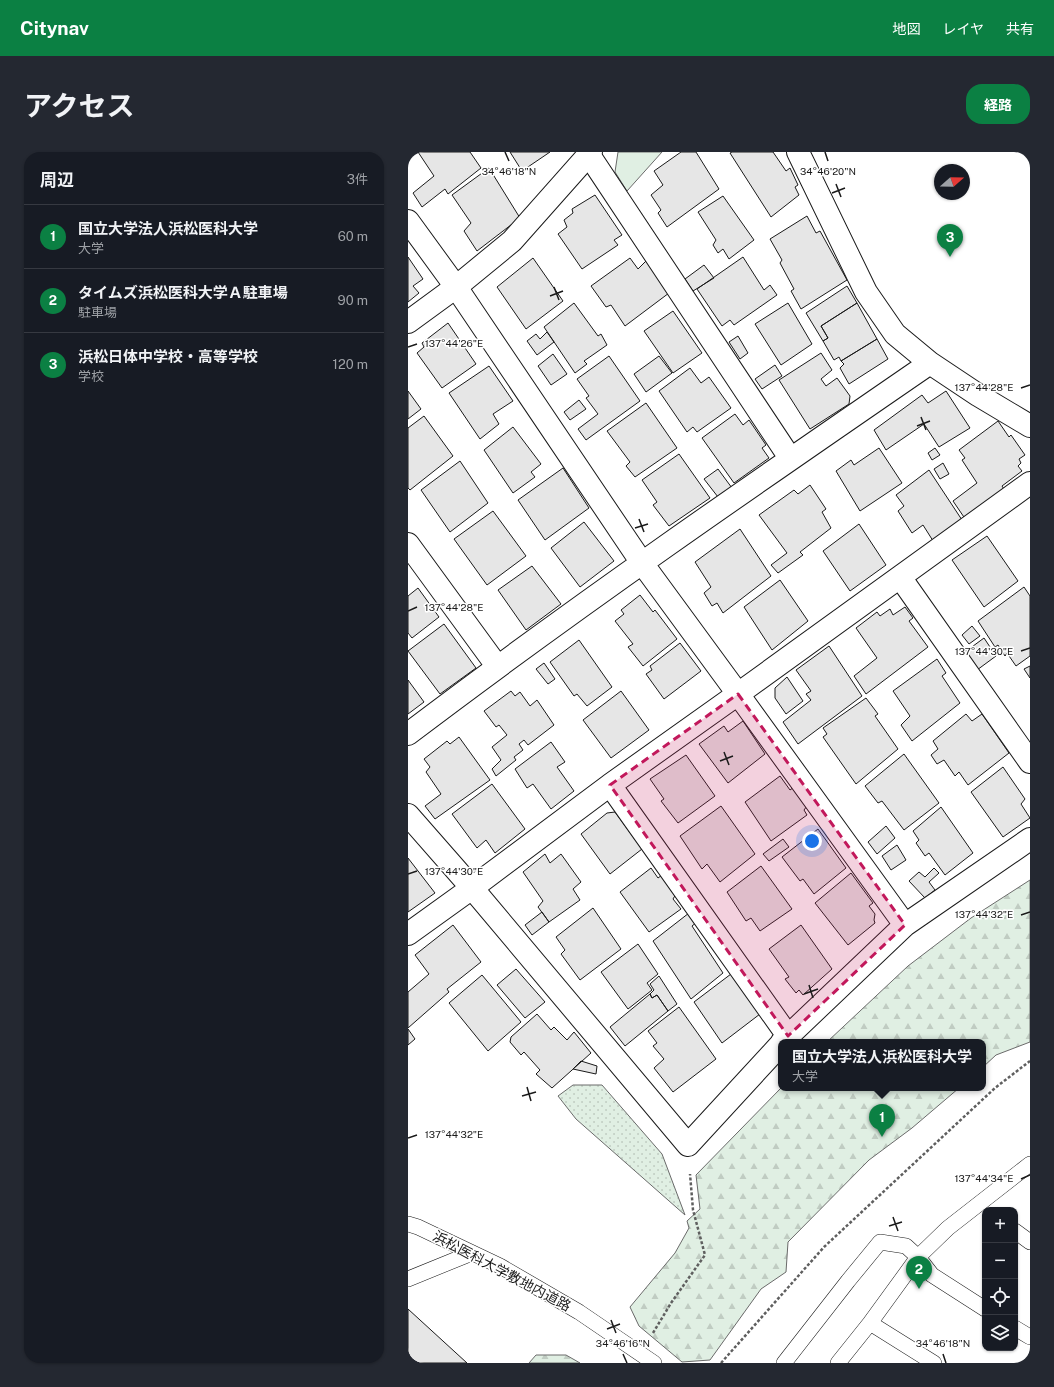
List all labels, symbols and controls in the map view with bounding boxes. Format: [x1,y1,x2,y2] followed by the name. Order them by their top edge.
[20,17,89,39] text: Citynav
[892,21,920,37] text: 地図
[942,21,984,37] text: レイヤ
[1006,21,1034,37] text: 共有
[966,84,1030,124] button: 経路
[24,89,135,122] text: アクセス
[934,164,970,200] north arrow
[482,165,536,177] text: 34°46'18"N
[800,165,856,177] text: 34°46'20"N
[40,170,74,190] text: 周辺
[347,172,368,187] text: 3件
[78,220,258,237] text: 国立大学法人浜松医科大学
[937,224,963,257] pin: 3
[50,229,56,244] text: 1
[338,229,368,244] text: 60 m
[78,241,104,256] text: 大学
[78,284,288,301] text: タイムズ浜松医科大学Ａ駐車場
[49,293,57,308] text: 2
[338,293,368,308] text: 90 m
[78,305,117,320] text: 駐車場
[425,337,483,349] text: 137°44'26"E
[78,348,258,365] text: 浜松日体中学校・高等学校
[49,357,57,372] text: 3
[333,357,368,372] text: 120 m
[78,369,104,384] text: 学校
[955,381,1013,393] text: 137°44'28"E
[425,601,483,613] text: 137°44'28"E
[955,645,1013,657] text: 137°44'30"E
[802,831,822,851] your location
[425,865,483,877] text: 137°44'30"E
[955,908,1013,920] text: 137°44'32"E
[778,1039,986,1091] popup
[792,1048,972,1065] text: 国立大学法人浜松医科大学
[792,1069,818,1084] text: 大学
[869,1104,895,1137] pin: 1
[425,1128,483,1140] text: 137°44'32"E
[955,1172,1013,1184] text: 137°44'34"E
[982,1207,1018,1351] map controls
[982,1207,1018,1243] button: +
[430,1228,574,1314] street label: 浜松医科大学敷地内道路
[982,1243,1018,1279] button: −
[906,1256,932,1289] pin: 2
[982,1279,1018,1315] button: locate
[982,1315,1018,1351] button: layers
[596,1337,650,1349] text: 34°46'16"N
[916,1337,970,1349] text: 34°46'18"N

